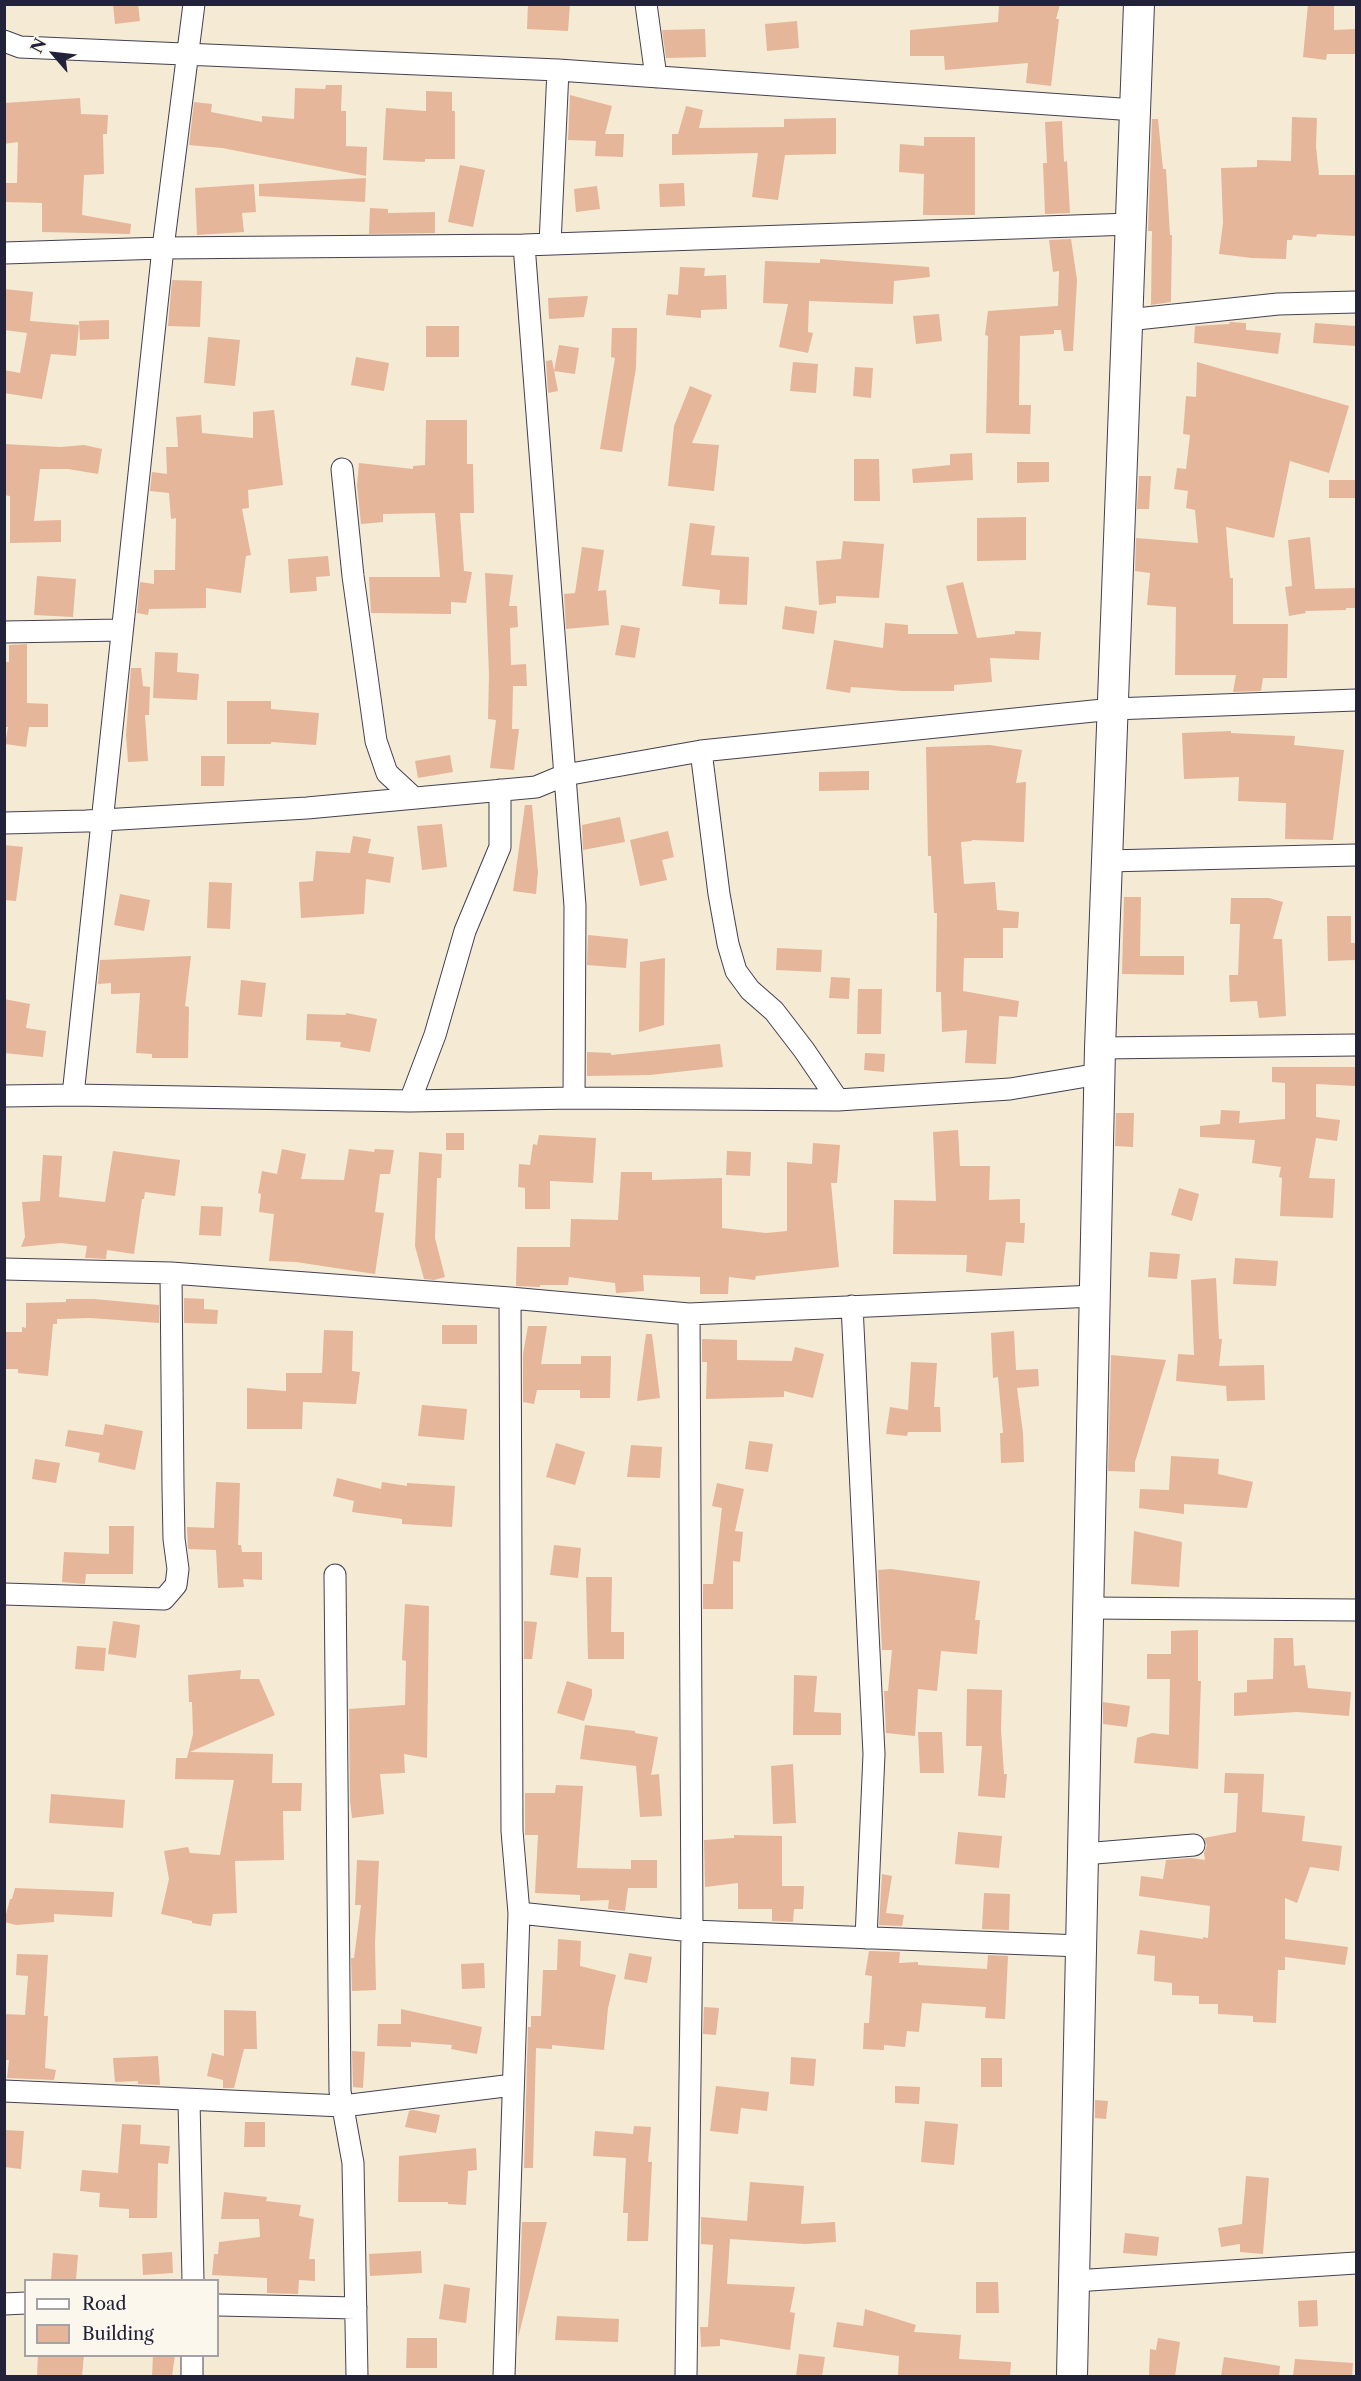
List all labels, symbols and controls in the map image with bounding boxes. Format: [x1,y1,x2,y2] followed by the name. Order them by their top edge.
[24,24,84,84] north arrow
[26,35,50,56] text: N
[24,2279,219,2357] legend
[82,2293,127,2315] text: Road
[82,2323,154,2345] text: Building

